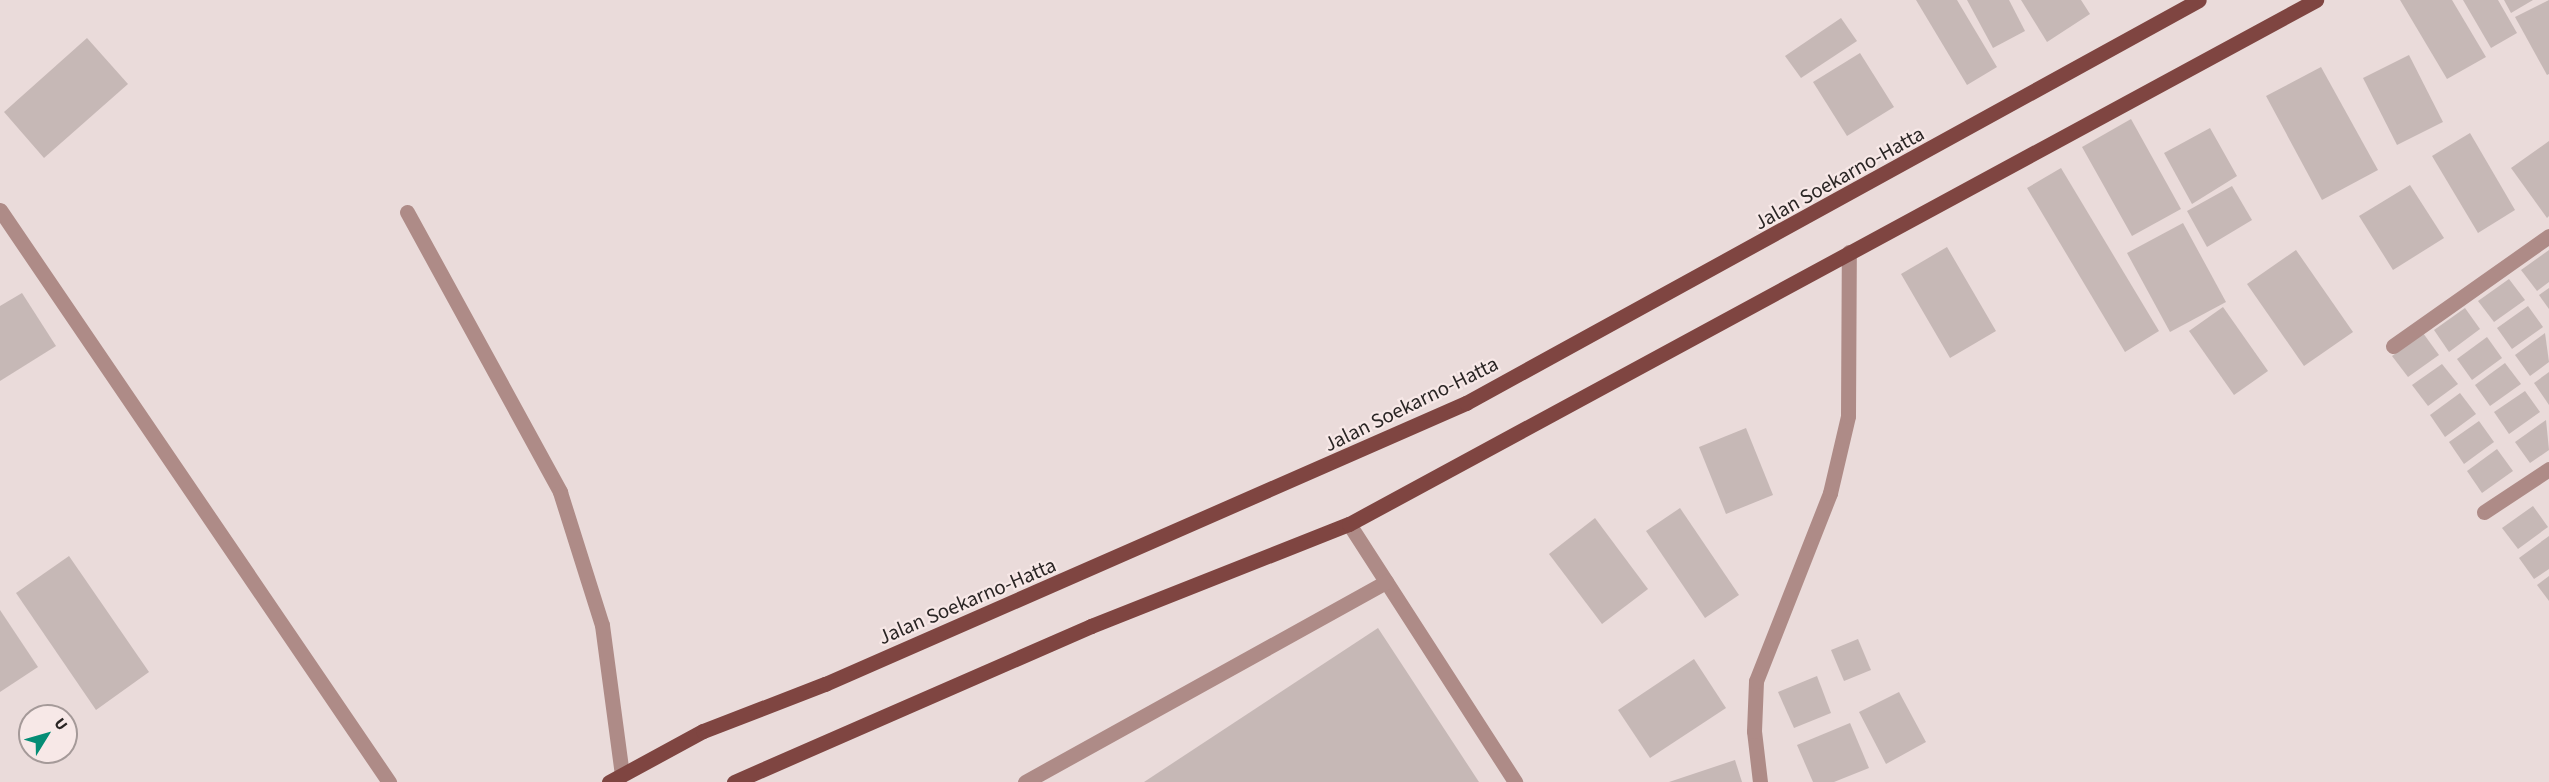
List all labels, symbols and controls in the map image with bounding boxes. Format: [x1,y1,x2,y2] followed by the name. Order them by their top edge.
[1749,121,1929,235] street label: Jalan Soekarno-Hatta
[1320,351,1502,457] street label: Jalan Soekarno-Hatta
[874,552,1060,650] street label: Jalan Soekarno-Hatta
[18,704,78,764] north arrow
[49,713,73,735] text: U

